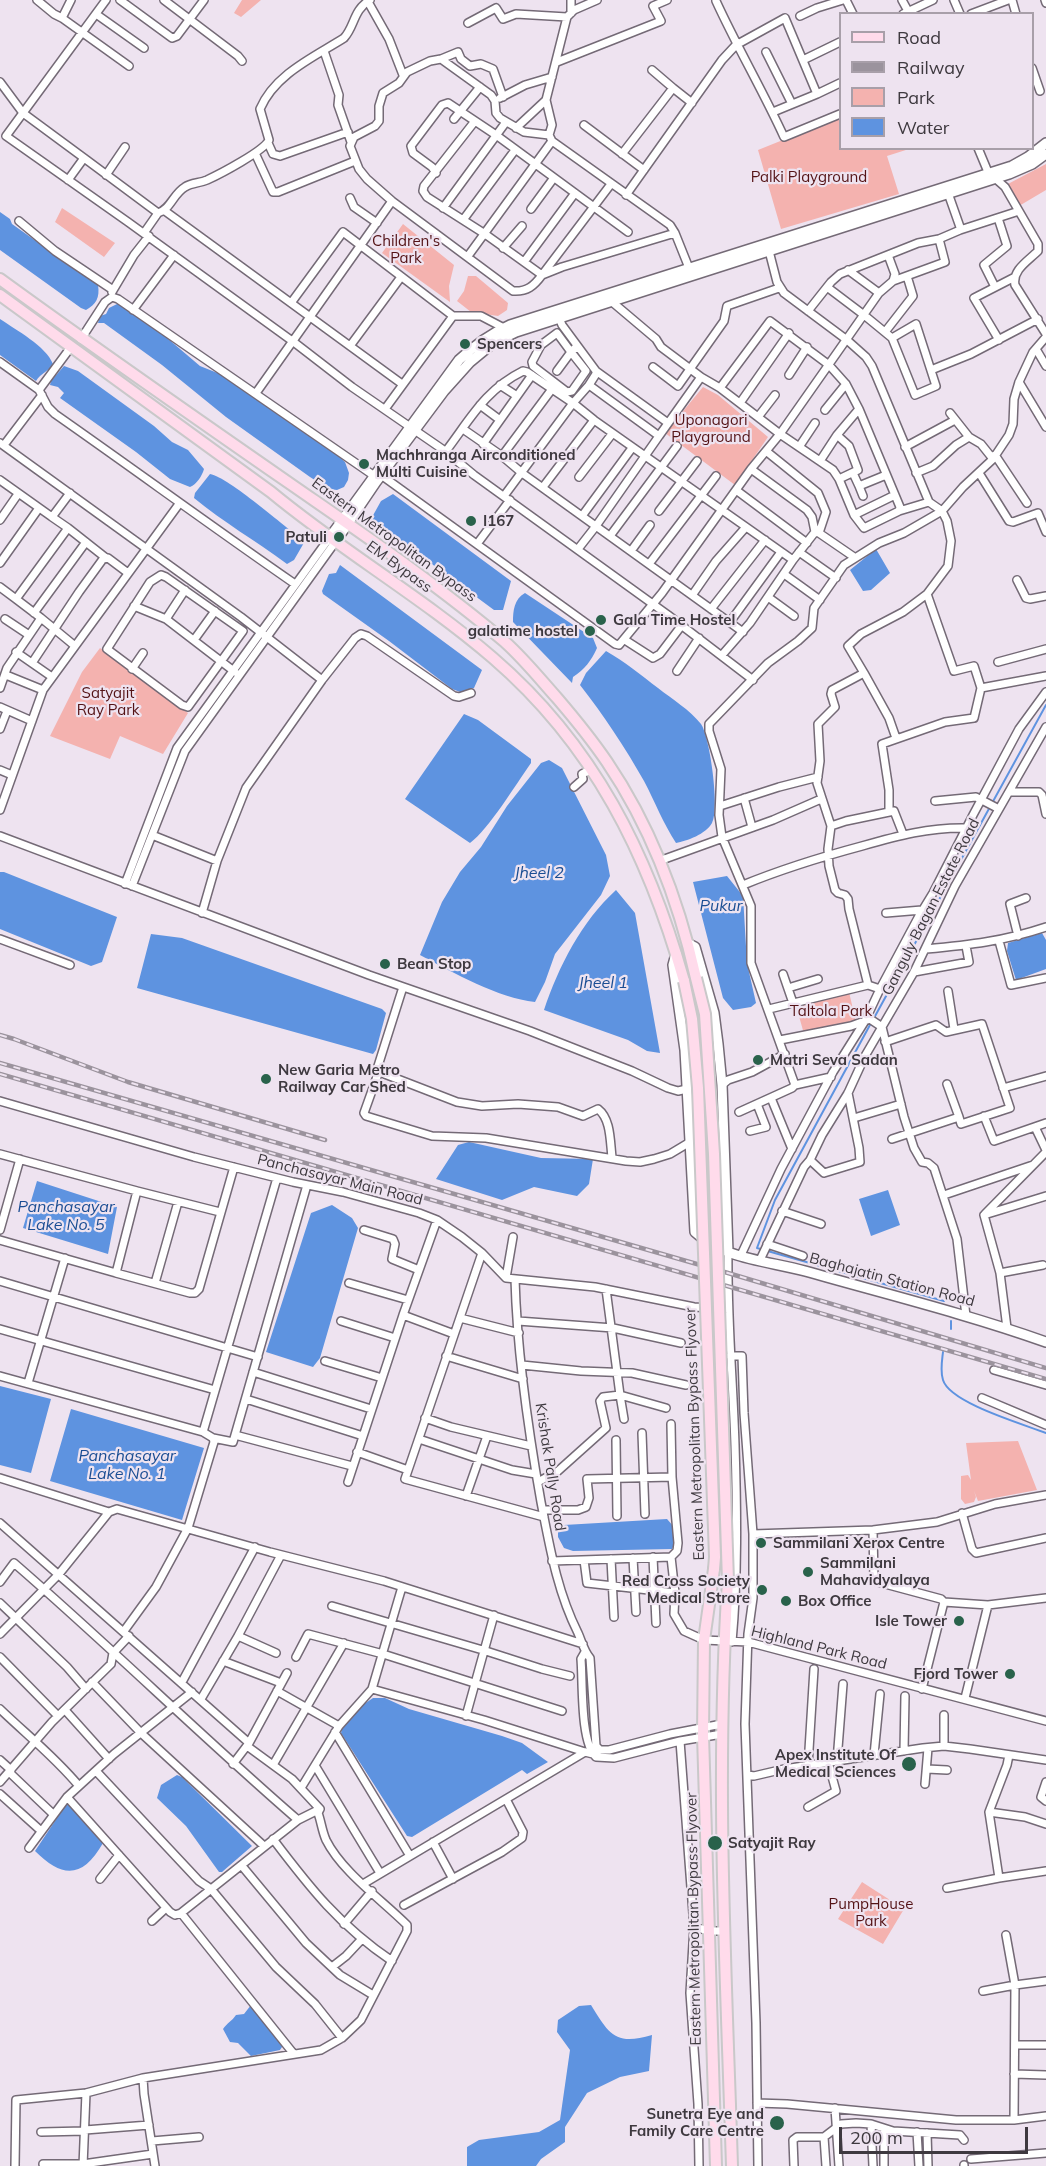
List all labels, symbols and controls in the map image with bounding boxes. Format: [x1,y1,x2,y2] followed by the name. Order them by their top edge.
[839,12,1034,150] legend
[897,26,941,49] text: Road
[897,56,965,79] text: Railway
[897,86,935,109] text: Park
[897,116,949,139] text: Water
[751,168,867,186] park label: Palki Playground
[372,232,440,267] park label: Children's Park
[477,335,542,353] place label: Spencers
[458,337,472,351] marker: Spencers
[671,411,751,446] park label: Uponagori Playground
[376,446,575,481] place label: Machhranga Airconditioned Multi Cuisine
[357,457,371,471] marker: Machhranga Airconditioned Multi Cuisine
[308,474,480,606] street label: Eastern Metropolitan Bypass
[483,512,514,530] place label: I167
[464,514,478,528] marker: I167
[286,528,327,546] place label: Patuli
[332,530,346,544] marker: Patuli
[363,537,435,597] street label: EM Bypass
[613,611,735,629] place label: Gala Time Hostel
[594,613,608,627] marker: Gala Time Hostel
[468,622,578,640] place label: galatime hostel
[583,624,597,638] marker: galatime hostel
[77,684,139,719] park label: Satyajit Ray Park
[878,816,984,998] street label: Ganguly Bagan Estate Road
[514,863,564,883] water label: Jheel 2
[700,896,742,916] water label: Pukur
[397,955,471,973] place label: Bean Stop
[378,957,392,971] marker: Bean Stop
[578,973,628,993] water label: Jheel 1
[790,1002,872,1020] park label: Taltola Park
[770,1051,898,1069] place label: Matri Seva Sadan
[751,1053,765,1067] marker: Matri Seva Sadan
[278,1061,406,1096] place label: New Garia Metro Railway Car Shed
[259,1072,273,1086] marker: New Garia Metro Railway Car Shed
[255,1151,425,1209] street label: Panchasayar Main Road
[17,1197,115,1235] water label: Panchasayar Lake No. 5
[807,1249,977,1311] street label: Baghajatin Station Road
[682,1307,708,1561] street label: Eastern Metropolitan Bypass Flyover
[531,1402,569,1532] street label: Krishak Pally Road
[78,1446,176,1484] water label: Panchasayar Lake No. 1
[773,1534,945,1552] place label: Sammilani Xerox Centre
[754,1536,768,1550] marker: Sammilani Xerox Centre
[820,1554,930,1589] place label: Sammilani Mahavidyalaya
[801,1565,815,1579] marker: Sammilani Mahavidyalaya
[622,1572,750,1607] place label: Red Cross Society Medical Strore
[755,1583,769,1597] marker: Red Cross Society Medical Strore
[798,1592,871,1610] place label: Box Office
[779,1594,793,1608] marker: Box Office
[875,1612,947,1630] place label: Isle Tower
[952,1614,966,1628] marker: Isle Tower
[749,1622,889,1674] street label: Highland Park Road
[913,1665,998,1683] place label: Fjord Tower
[1003,1667,1017,1681] marker: Fjord Tower
[775,1746,896,1781] place label: Apex Institute Of Medical Sciences
[900,1755,918,1773] marker: Apex Institute Of Medical Sciences
[683,1792,705,2046] street label: Eastern Metropolitan Bypass Flyover
[706,1834,724,1852] marker: Satyajit Ray
[728,1834,816,1852] place label: Satyajit Ray
[829,1895,913,1930] park label: PumpHouse Park
[629,2105,764,2140] place label: Sunetra Eye and Family Care Centre
[768,2114,786,2132] marker: Sunetra Eye and Family Care Centre
[842,2115,1031,2153] scale bar
[850,2126,903,2149] text: 200 m

